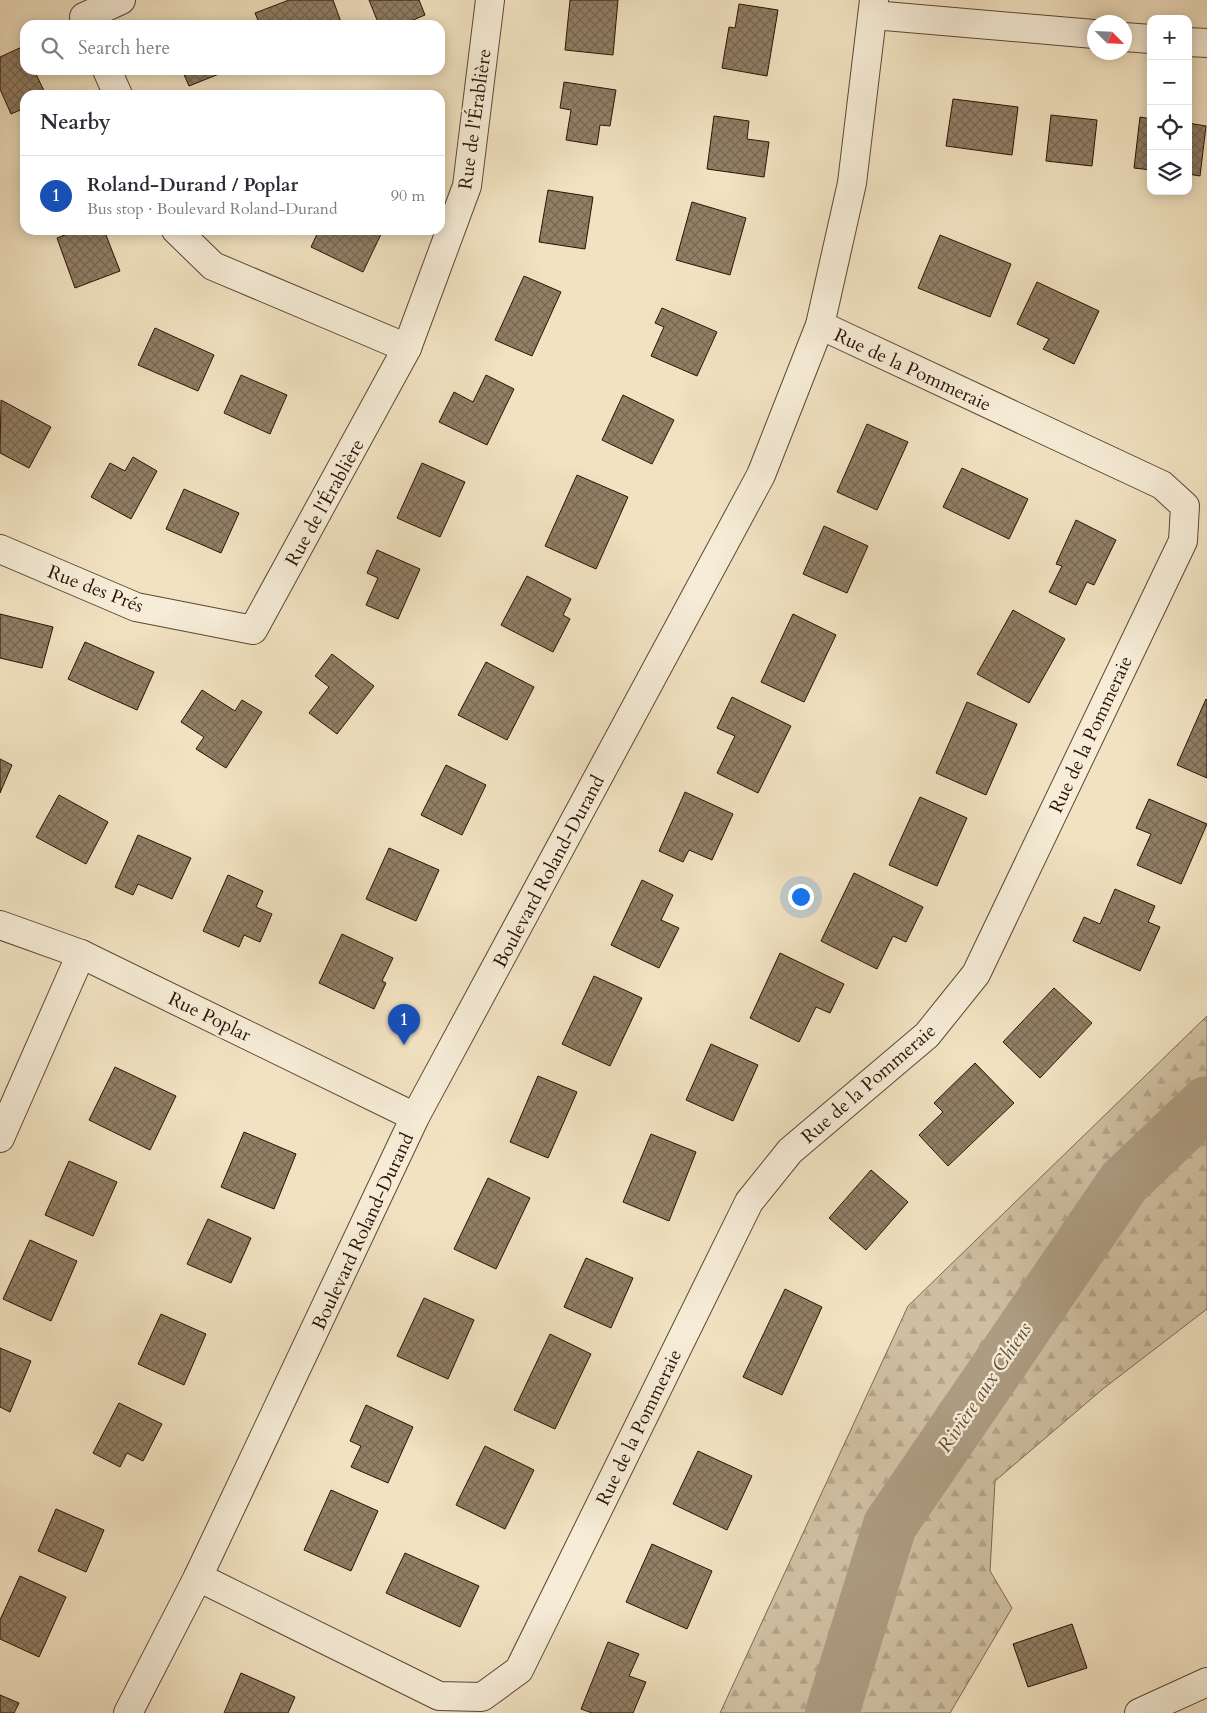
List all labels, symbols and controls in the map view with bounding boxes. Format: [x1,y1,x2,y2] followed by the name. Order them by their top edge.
[1087,15,1132,60] north arrow
[1147,15,1192,195] map controls
[1147,15,1192,60] button: +
[20,20,445,75] search box
[38,34,66,62] icon: search
[78,35,170,61] text: Search here
[452,47,498,191] street label: Rue de l'Érablière
[1147,60,1192,105] button: −
[1147,105,1192,150] button: locate
[40,108,111,137] text: Nearby
[1147,150,1192,195] button: layers
[87,172,298,198] text: Roland-Durand / Poplar
[52,185,60,207] text: 1
[391,185,425,207] text: 90 m
[87,198,337,220] text: Bus stop · Boulevard Roland-Durand
[830,322,995,418] street label: Rue de la Pommeraie
[279,434,371,571] street label: Rue de l'Érablière
[44,559,147,619] street label: Rue des Prés
[1043,652,1139,817] street label: Rue de la Pommeraie
[487,771,611,972] street label: Boulevard Roland-Durand
[788,884,814,910] your location
[164,986,255,1048] street label: Rue Poplar
[388,1004,420,1045] pin: 1
[796,1018,942,1150] street label: Rue de la Pommeraie
[306,1129,420,1334] street label: Boulevard Roland-Durand
[931,1317,1038,1458] water label: Rivière aux Chiens
[590,1345,688,1510] street label: Rue de la Pommeraie

